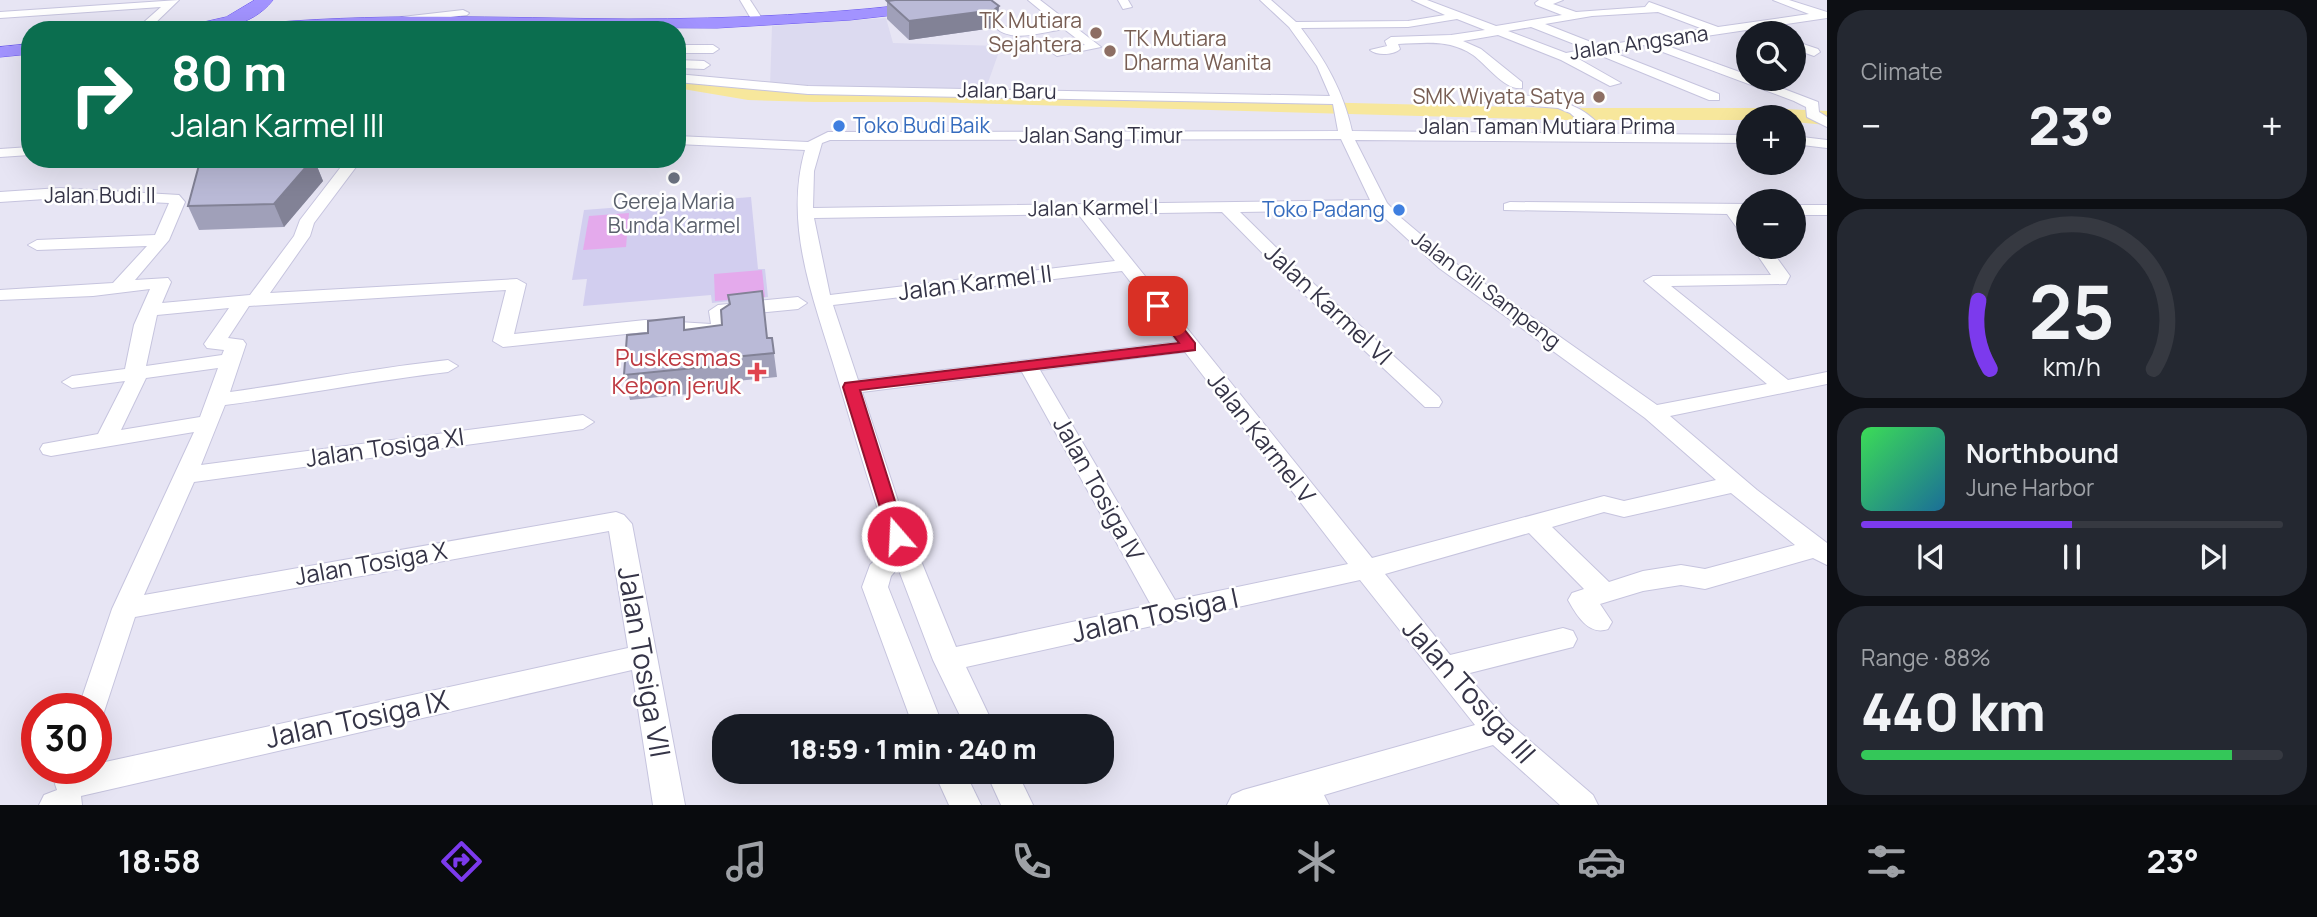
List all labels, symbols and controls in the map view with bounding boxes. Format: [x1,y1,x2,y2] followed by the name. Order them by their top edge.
[979,6,1082,58] place label: TK Mutiara Sejahtera
[1568,18,1710,66] street label: Jalan Angsana
[1736,21,1806,259] map controls
[1736,21,1806,91] button: search
[1124,24,1271,76] place label: TK Mutiara Dharma Wanita
[1088,25,1104,41] marker: TK Mutiara Sejahtera
[171,39,287,106] text: 80 m
[1102,43,1118,59] marker: TK Mutiara Dharma Wanita
[56,49,147,140] icon: right
[1861,55,1943,87] text: Climate
[957,75,1057,105] street label: Jalan Baru
[1412,82,1585,110] place label: SMK Wiyata Satya
[1591,89,1607,105] marker: SMK Wiyata Satya
[2029,90,2114,161] text: 23°
[1861,99,1882,151] text: −
[2261,99,2283,151] text: +
[171,103,385,147] text: Jalan Karmel III
[1736,105,1806,175] button: +
[853,111,990,139] place label: Toko Budi Baik
[1419,112,1675,140] street label: Jalan Taman Mutiara Prima
[831,118,847,134] marker: Toko Budi Baik
[1019,121,1183,149] street label: Jalan Sang Timur
[666,170,682,186] marker: Gereja Maria Bunda Karmel
[44,181,156,209] street label: Jalan Budi II
[608,187,740,239] place label: Gereja Maria Bunda Karmel
[1736,189,1806,259] button: −
[1028,192,1158,222] street label: Jalan Karmel I
[1262,195,1385,223] place label: Toko Padang
[1391,202,1407,218] marker: Toko Padang
[1406,224,1567,355] street label: Jalan Gili Sampeng
[1258,236,1400,372] street label: Jalan Karmel VI
[896,256,1054,307] street label: Jalan Karmel II
[2029,262,2115,362] text: 25
[1128,276,1188,336] pin
[1139,287,1177,325] icon: arrive
[611,340,742,401] place label: Puskesmas Kebon jeruk
[2043,349,2101,384] text: km/h
[747,362,767,382] marker: Puskesmas Kebon jeruk
[1201,365,1324,510] street label: Jalan Karmel V
[1046,410,1153,566] street label: Jalan Tosiga IV
[303,419,466,474] street label: Jalan Tosiga XI
[1966,435,2119,471] text: Northbound
[1966,471,2094,503] text: June Harbor
[860,499,934,573] position arrow
[292,533,450,592] street label: Jalan Tosiga X
[1912,538,1950,576] icon: previous
[2053,538,2091,576] icon: pause
[2194,538,2232,576] icon: next
[610,564,680,760] street label: Jalan Tosiga VII
[1068,578,1242,650] street label: Jalan Tosiga I
[1395,610,1545,771] street label: Jalan Tosiga III
[1861,641,1991,673] text: Range · 88%
[1861,676,2046,747] text: 440 km
[262,680,452,756] street label: Jalan Tosiga IX
[21,693,112,784] speed limit sign: 30
[790,731,1036,767] text: 18:59 · 1 min · 240 m
[437,837,486,886] icon: directions
[722,837,771,886] icon: music
[1007,837,1056,886] icon: phone
[1292,837,1341,886] icon: climate
[1577,837,1626,886] icon: car
[1862,837,1911,886] icon: filters
[118,839,201,883] text: 18:58
[2147,839,2199,883] text: 23°

